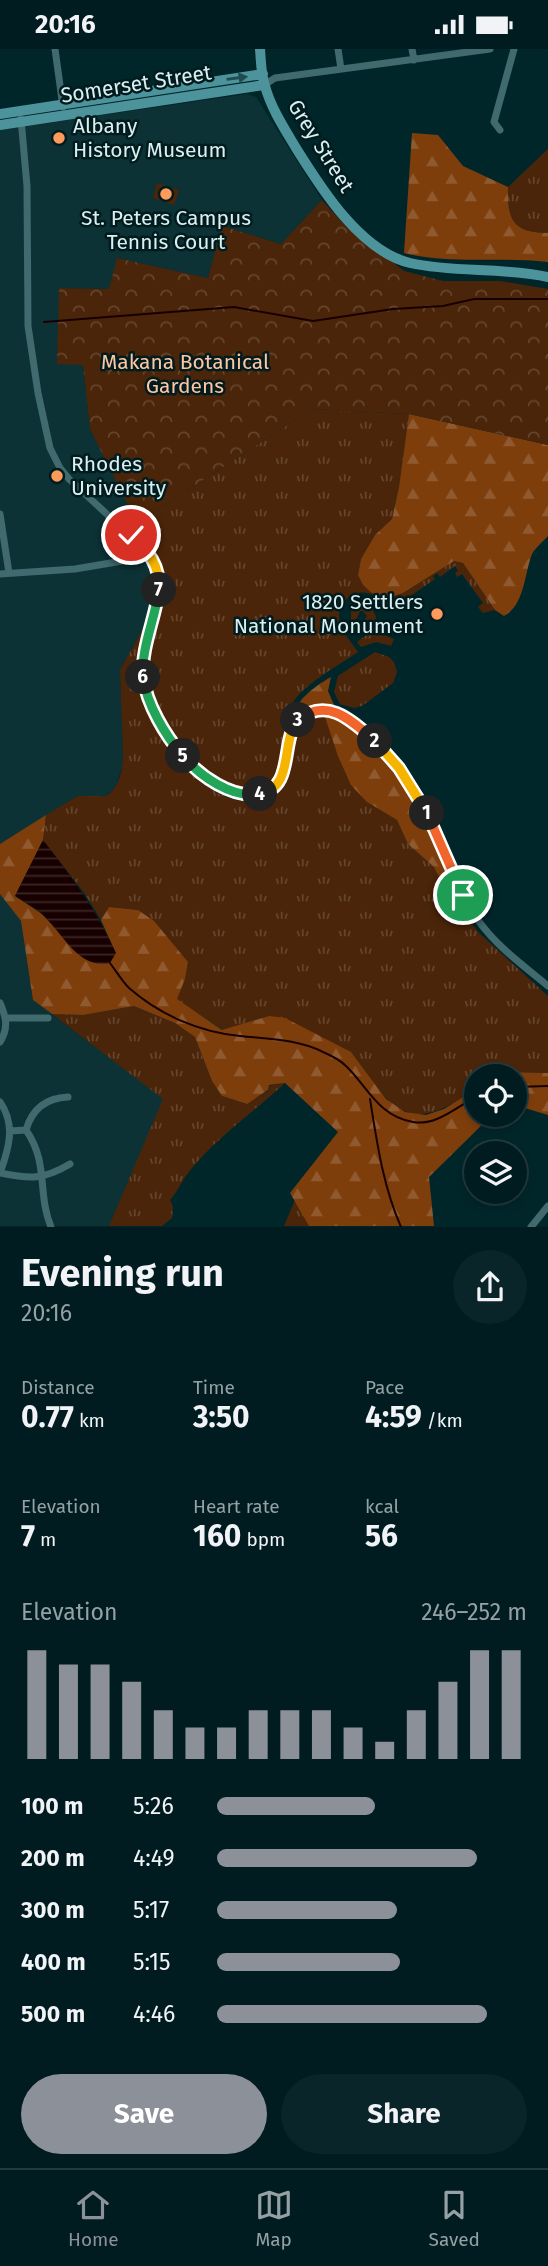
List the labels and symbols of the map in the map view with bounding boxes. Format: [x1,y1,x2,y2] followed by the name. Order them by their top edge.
[59,59,214,109] street label: Somerset Street
[226,72,248,83] one-way arrow
[282,95,360,198] street label: Grey Street
[73,113,227,163] place label: Albany History Museum
[51,130,67,146] marker: Albany History Museum
[158,186,174,202] marker: St. Peters Campus Tennis Court
[81,205,251,255] place label: St. Peters Campus Tennis Court
[101,349,269,399] park label: Makana Botanical Gardens
[71,451,167,501] place label: Rhodes University
[49,468,65,484] marker: Rhodes University
[101,505,161,565] pin
[142,573,176,607] pin: 7
[234,589,423,639] place label: 1820 Settlers National Monument
[429,606,445,622] marker: 1820 Settlers National Monument
[125,659,160,695] pin: 6
[280,703,316,737] pin: 3
[358,723,392,759] pin: 2
[166,739,200,773] pin: 5
[243,777,278,811] pin: 4
[410,795,444,831] pin: 1
[433,865,493,925] pin

